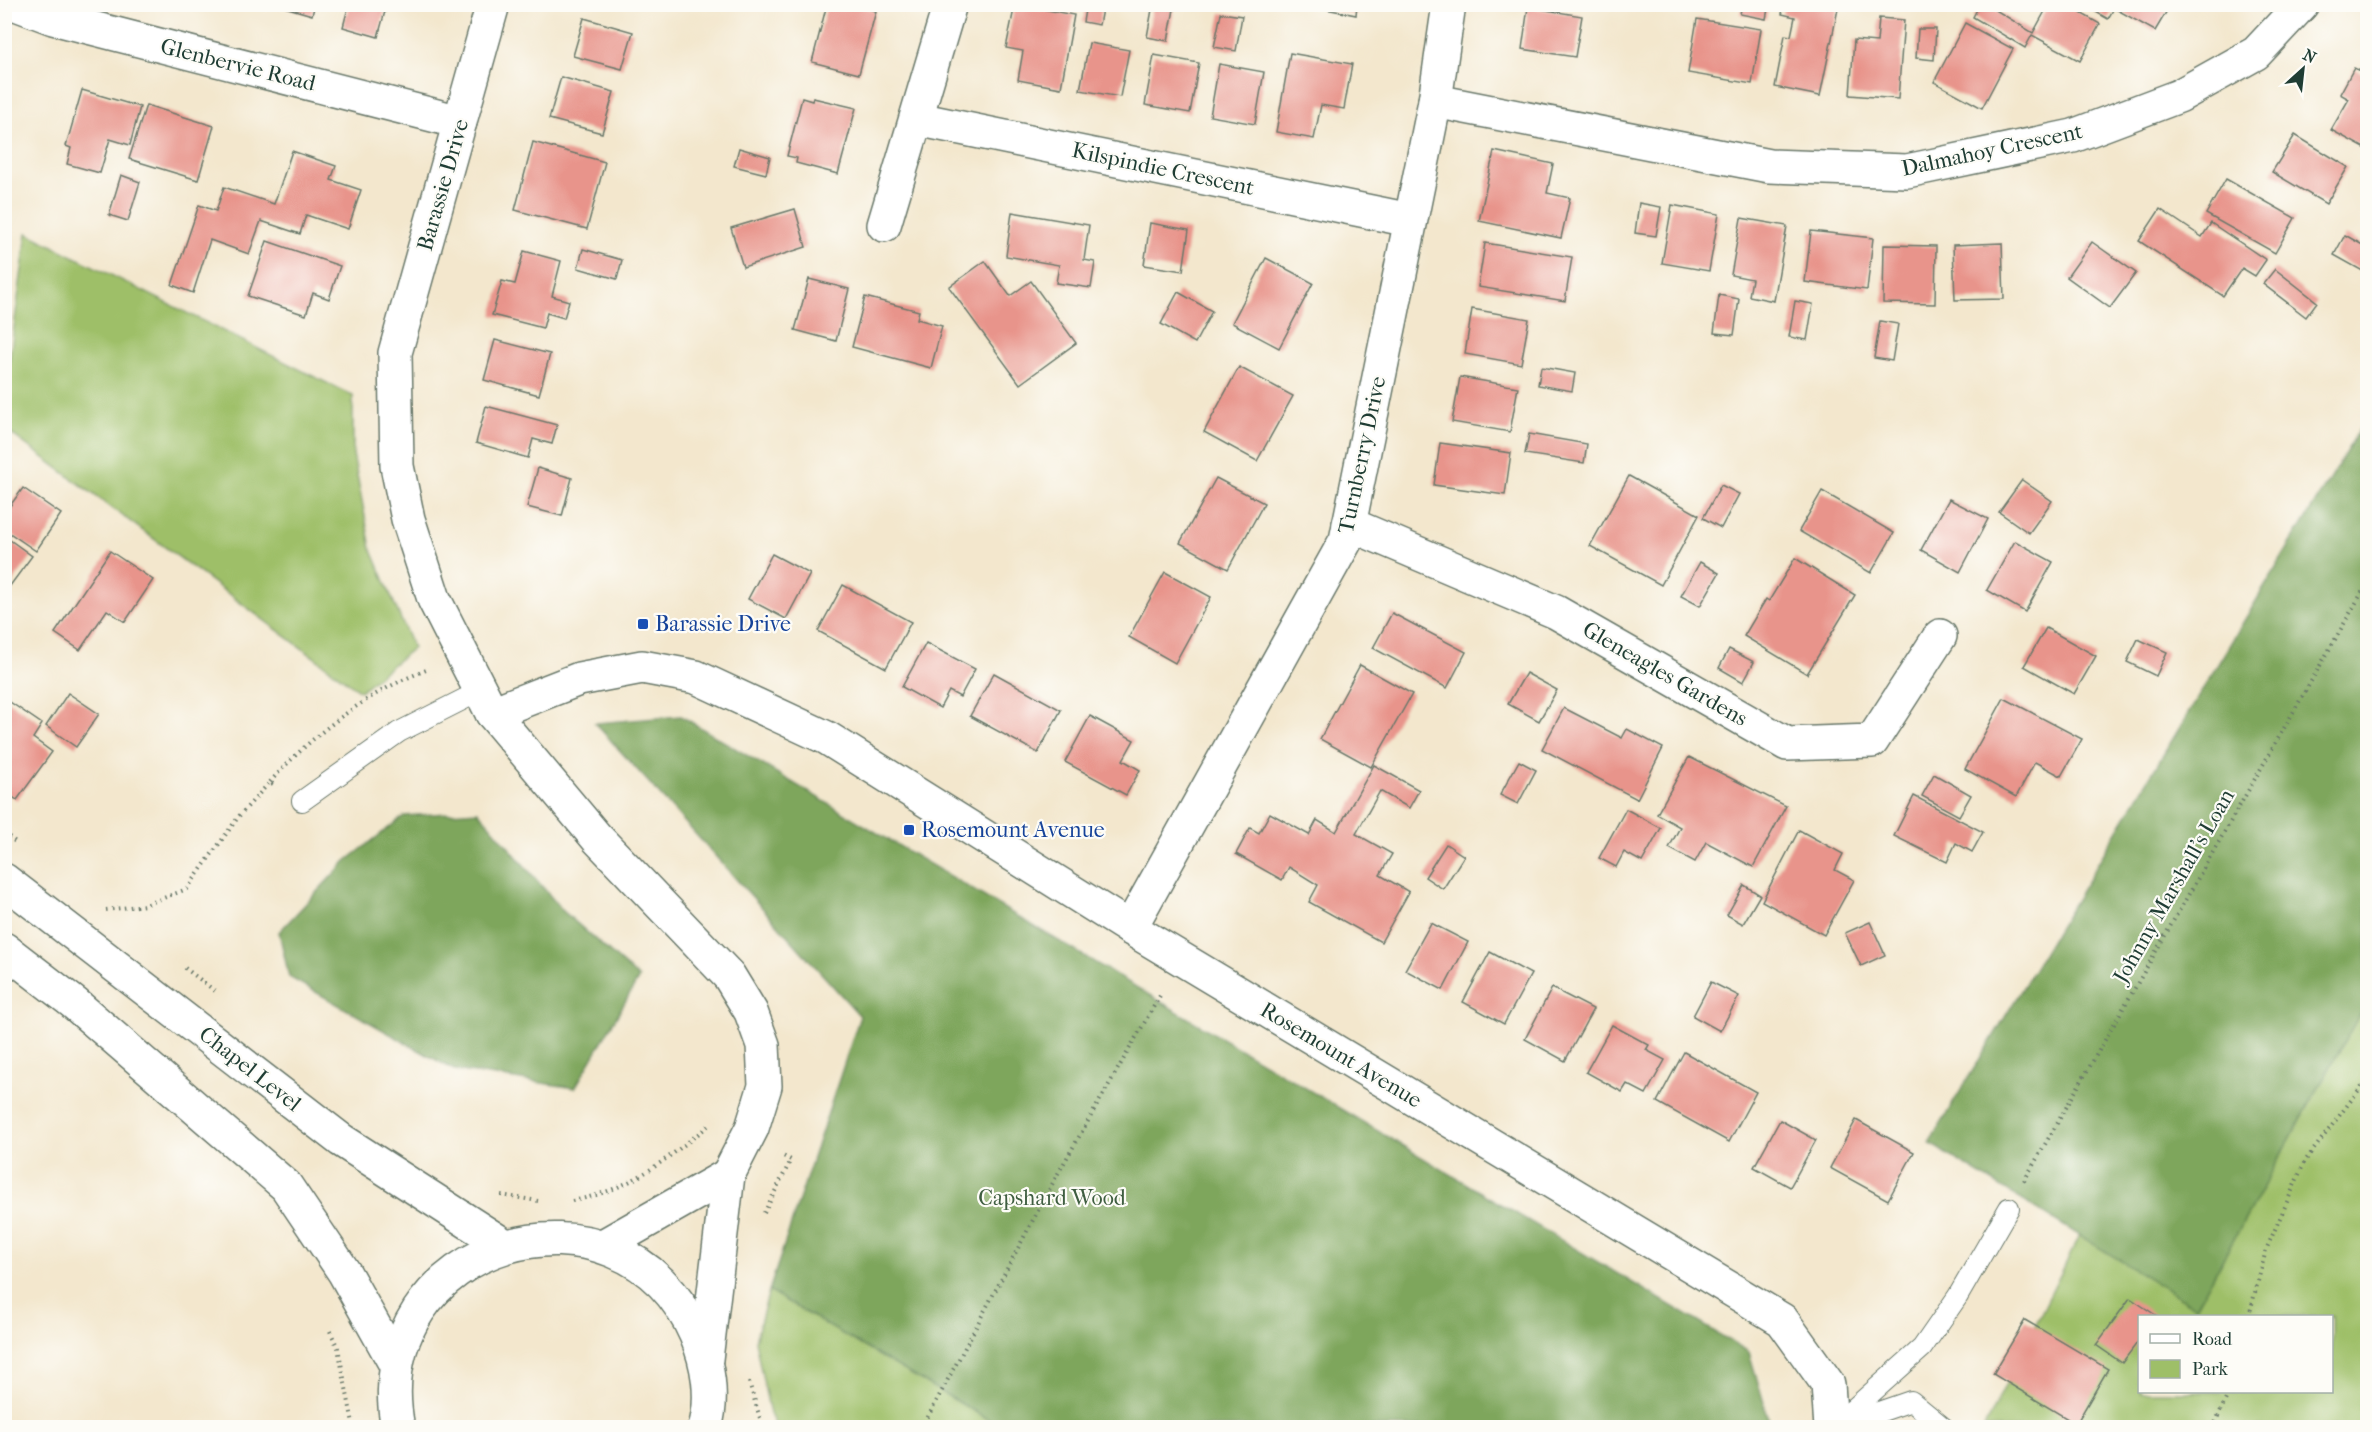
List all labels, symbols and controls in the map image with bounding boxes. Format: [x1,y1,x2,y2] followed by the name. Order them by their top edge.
[158,33,319,97] street label: Glenbervie Road
[2273,39,2333,99] north arrow
[2300,45,2320,68] text: N
[412,116,474,254] street label: Barassie Drive
[1899,118,2085,182] street label: Dalmahoy Crescent
[1070,137,1257,201] street label: Kilspindie Crescent
[1333,374,1391,536] street label: Turnberry Drive
[655,611,791,637] place label: Barassie Drive
[1578,616,1752,732] street label: Gleneagles Gardens
[636,617,650,631] marker: Barassie Drive
[2107,784,2240,989] street label: Johnny Marshall's Loan
[921,817,1105,843] place label: Rosemount Avenue
[902,823,916,837] marker: Rosemount Avenue
[1256,997,1426,1113] street label: Rosemount Avenue
[194,1021,306,1117] street label: Chapel Level
[978,1185,1127,1211] park label: Capshard Wood
[2138,1315,2333,1393] legend
[2192,1329,2232,1350] text: Road
[2192,1359,2229,1380] text: Park

